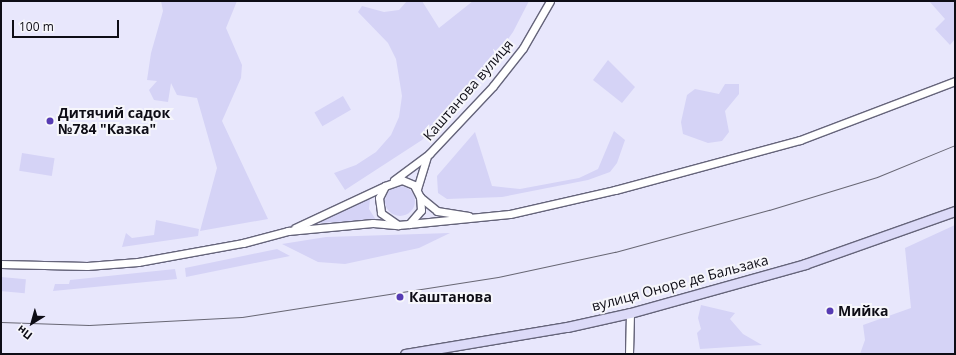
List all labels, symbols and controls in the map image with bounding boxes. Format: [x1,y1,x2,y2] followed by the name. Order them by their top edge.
[14,12,121,38] scale bar
[19,18,54,35] text: 100 m
[420,36,516,144] street label: Каштанова вулиця
[58,105,170,138] place label: Дитячий садок №784 "Казка"
[45,116,55,126] marker: Дитячий садок №784 "Казка"
[590,251,770,315] street label: вулиця Оноре де Бальзака
[409,289,492,305] place label: Каштанова
[394,291,406,303] marker: Каштанова
[12,303,52,343] north arrow
[838,303,888,319] place label: Мийка
[825,306,835,316] marker: Мийка
[14,322,35,344] text: Пн

